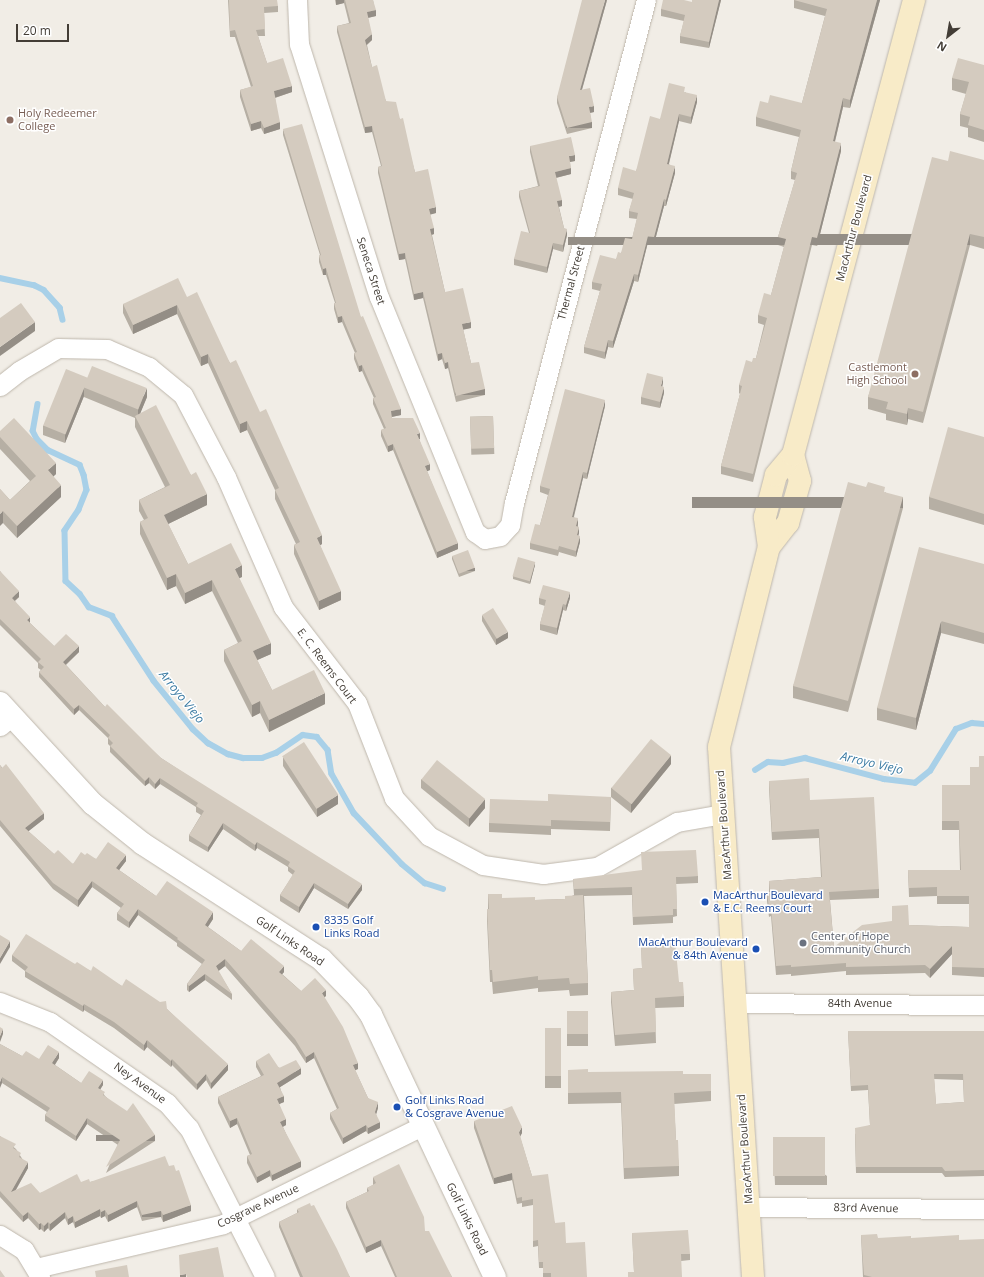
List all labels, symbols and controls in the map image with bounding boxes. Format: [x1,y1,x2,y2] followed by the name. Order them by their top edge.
[18,16,71,42] scale bar
[928,16,968,56] north arrow
[23,22,51,39] text: 20 m
[934,38,949,55] text: N
[18,107,97,133] place label: Holy Redeemer College
[5,115,15,125] marker: Holy Redeemer College
[833,173,875,283] street label: MacArthur Boulevard
[354,236,388,306] street label: Seneca Street
[555,245,587,321] street label: Thermal Street
[846,361,907,387] place label: Castlemont High School
[910,369,920,379] marker: Castlemont High School
[294,626,360,706] street label: E. C. Reems Court
[156,668,208,726] water label: Arroyo Viejo
[839,749,905,777] water label: Arroyo Viejo
[714,770,734,880] street label: MacArthur Boulevard
[713,889,823,915] place label: MacArthur Boulevard & E.C. Reems Court
[700,897,710,907] marker: MacArthur Boulevard & E.C. Reems Court
[253,913,327,969] street label: Golf Links Road
[324,914,379,940] place label: 8335 Golf Links Road
[311,922,321,932] marker: 8335 Golf Links Road
[811,930,910,956] place label: Center of Hope Community Church
[638,936,748,962] place label: MacArthur Boulevard & 84th Avenue
[798,938,808,948] marker: Center of Hope Community Church
[751,944,761,954] marker: MacArthur Boulevard & 84th Avenue
[828,996,892,1010] street label: 84th Avenue
[111,1060,169,1106] street label: Ney Avenue
[405,1094,504,1120] place label: Golf Links Road & Cosgrave Avenue
[735,1094,755,1204] street label: MacArthur Boulevard
[392,1102,402,1112] marker: Golf Links Road & Cosgrave Avenue
[444,1180,490,1258] street label: Golf Links Road
[215,1181,301,1231] street label: Cosgrave Avenue
[833,1201,899,1215] street label: 83rd Avenue

